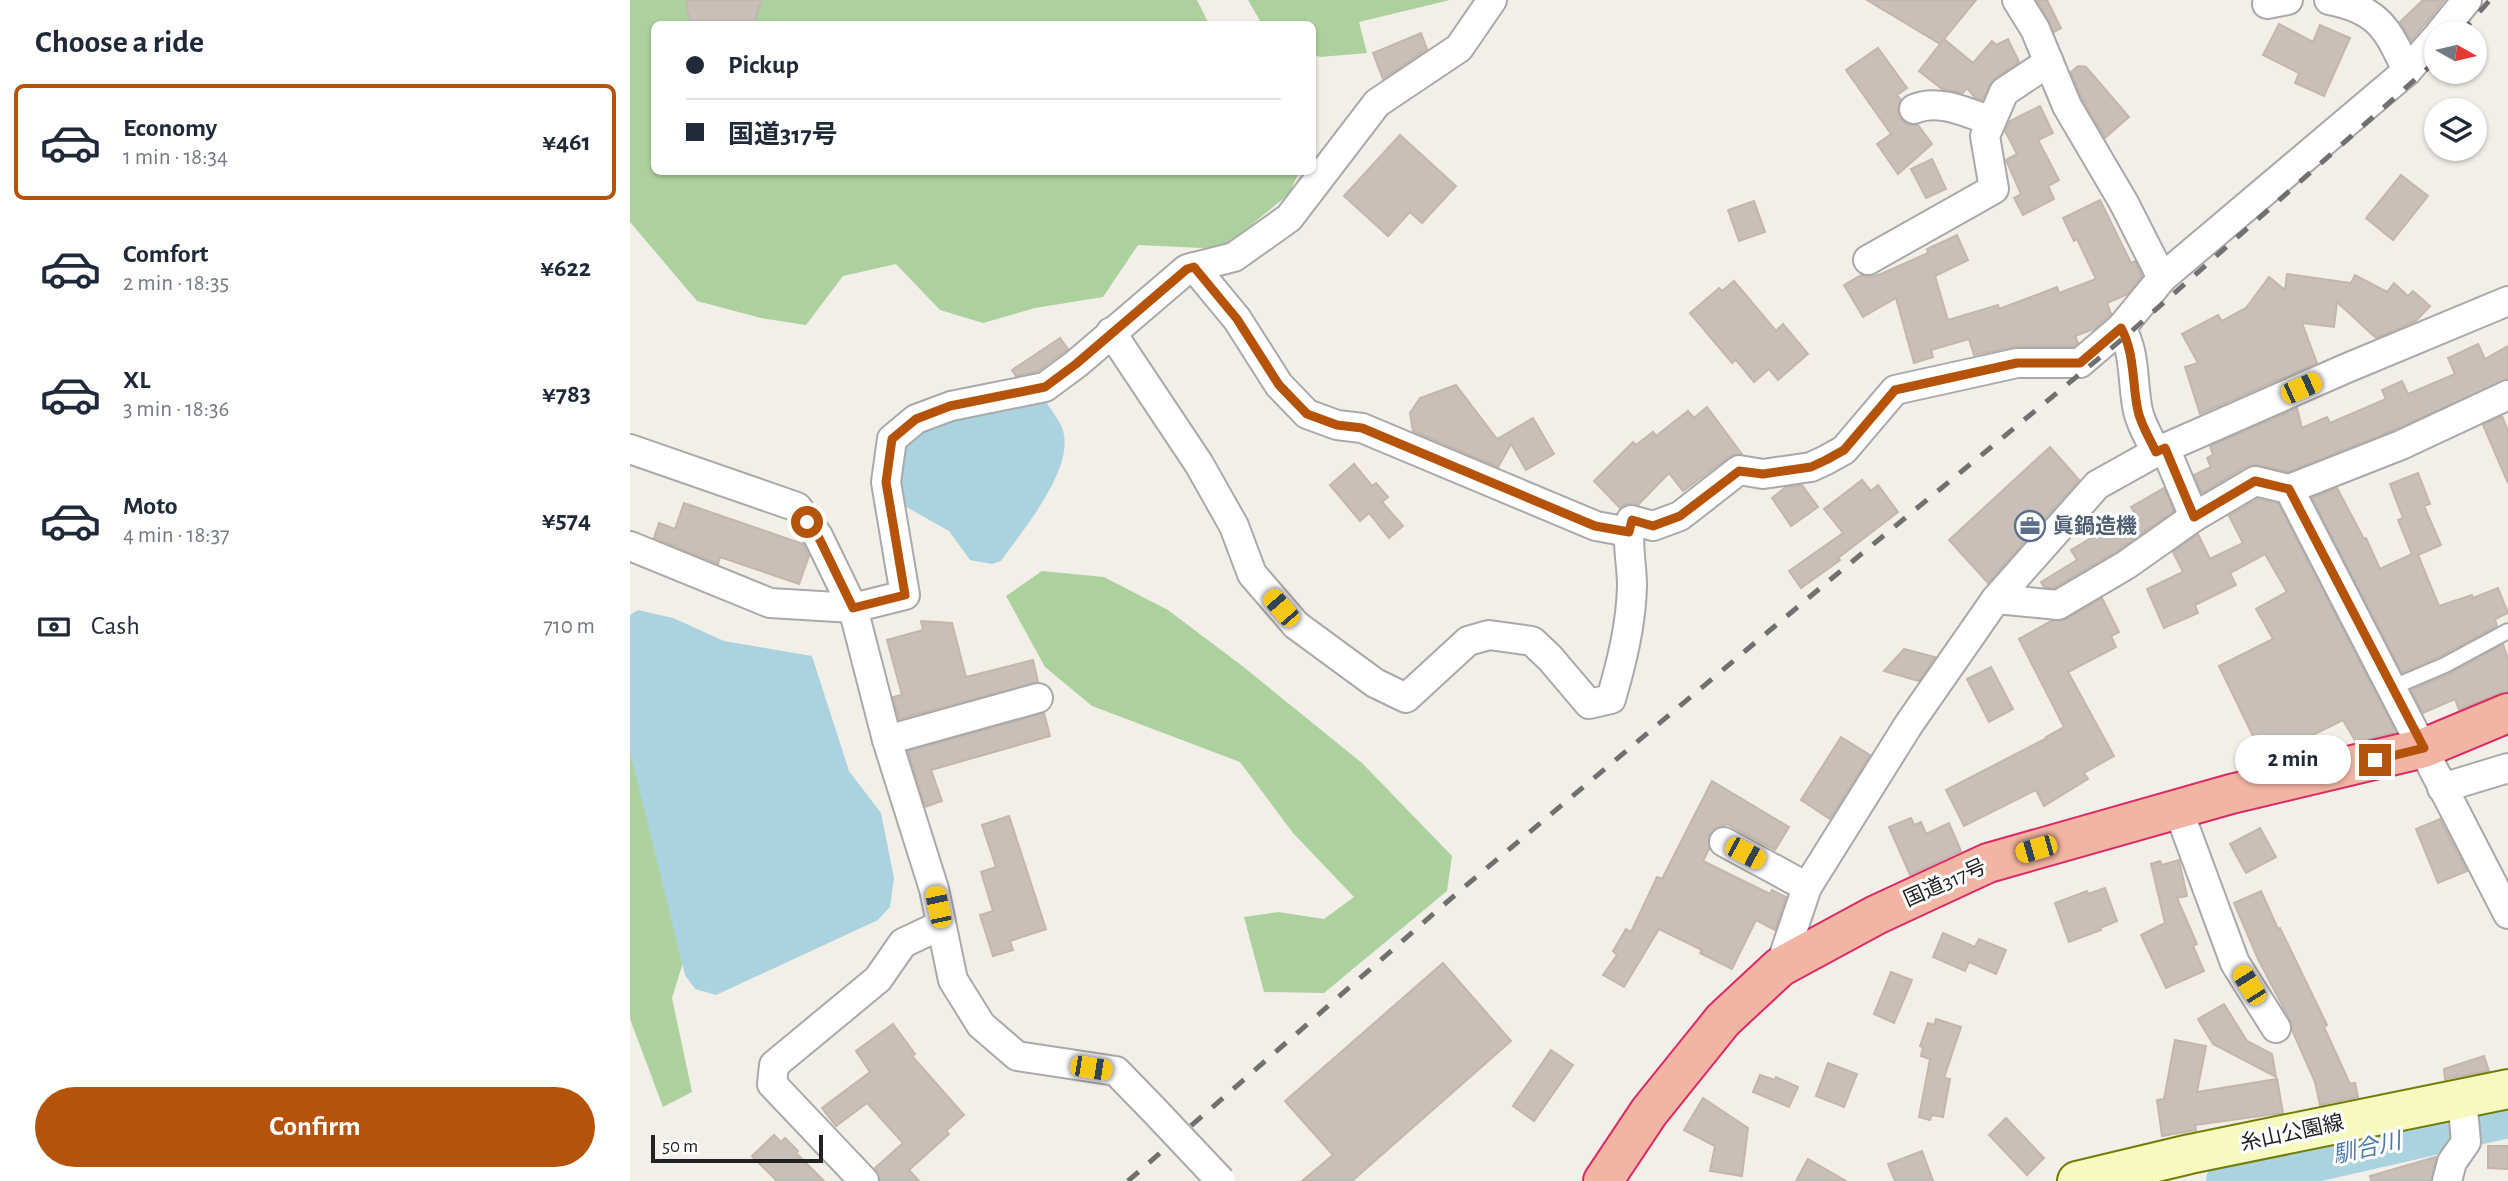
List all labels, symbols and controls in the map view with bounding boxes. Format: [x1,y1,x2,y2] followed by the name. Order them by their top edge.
[2424,21,2487,84] north arrow
[2424,21,2487,161] map controls
[35,26,204,58] text: Choose a ride
[728,52,799,78] text: Pickup
[2424,98,2487,161] button: layers
[39,111,102,174] icon: car
[123,115,217,141] text: Economy
[728,122,838,148] text: 国道317号
[542,129,591,155] text: ¥461
[123,146,228,169] text: 1 min · 18:34
[39,237,102,300] icon: car
[123,241,208,267] text: Comfort
[540,255,591,281] text: ¥622
[123,272,229,295] text: 2 min · 18:35
[39,363,102,426] icon: car
[123,367,150,393] text: XL
[2278,370,2325,406] car
[542,381,591,407] text: ¥783
[123,398,229,421] text: 3 min · 18:36
[39,489,102,552] icon: car
[123,493,178,519] text: Moto
[791,506,823,538] route start
[542,507,591,533] text: ¥574
[2013,509,2047,543] office icon: 眞鍋造機
[2053,514,2137,537] place label: 眞鍋造機
[123,524,230,547] text: 4 min · 18:37
[1260,585,1303,631] car
[35,608,73,646] icon: cash
[91,613,140,639] text: Cash
[543,615,595,638] text: 710 m
[2235,736,2350,784] callout: 2 min
[2359,744,2391,776] route end
[2267,748,2319,771] text: 2 min
[2013,833,2060,865] car
[1722,834,1769,872] car
[1900,855,1989,910] street label: 国道317号
[924,884,953,930] car
[2229,962,2270,1008] car
[1069,1054,1114,1082] car
[35,1087,595,1167] button: Confirm
[2238,1111,2346,1154] street label: 糸山公園線
[2330,1127,2406,1168] water label: 馴合川
[651,1132,822,1164] scale bar
[662,1137,698,1156] text: 50 m

